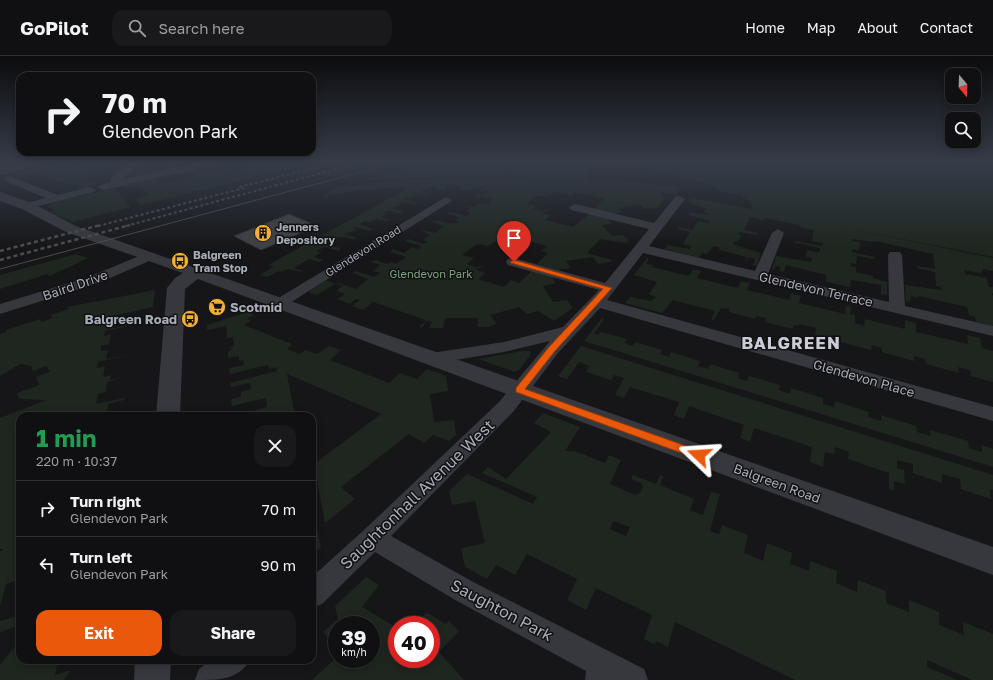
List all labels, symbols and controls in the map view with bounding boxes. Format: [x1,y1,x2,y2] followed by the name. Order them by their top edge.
[112,10,392,46] search box
[20,16,88,39] text: GoPilot
[126,17,148,39] icon: search
[158,19,244,37] text: Search here
[745,19,785,36] text: Home
[807,19,835,36] text: Map
[857,19,898,36] text: About
[920,19,973,36] text: Contact
[945,68,981,104] north arrow
[945,68,981,148] map controls
[102,86,167,119] text: 70 m
[36,88,88,140] icon: right
[945,112,981,148] button: search
[102,120,238,142] text: Glendevon Park
[276,220,335,246] place label: Jenners Depository
[497,221,531,262] pin
[323,222,403,279] street label: Glendevon Road
[253,223,273,243] building icon: Jenners Depository
[503,227,525,249] icon: arrive
[193,248,248,274] place label: Balgreen Tram Stop
[170,251,190,271] bus stop icon: Balgreen Tram Stop
[40,266,110,304] street label: Baird Drive
[389,267,473,280] park label: Glendevon Park
[757,268,875,310] street label: Glendevon Terrace
[207,297,227,317] supermarket icon: Scotmid
[230,299,282,315] place label: Scotmid
[180,309,200,329] bus stop icon: Balgreen Road
[85,311,177,327] place label: Balgreen Road
[741,332,841,353] district label: BALGREEN
[811,356,917,400] street label: Glendevon Place
[336,415,498,573] street label: Saughtonhall Avenue West
[36,423,96,452] text: 1 min
[254,425,296,467] button: close
[678,434,720,476] position arrow
[36,453,117,469] text: 220 m · 10:37
[731,460,823,506] street label: Balgreen Road
[70,492,141,510] text: Turn right
[36,498,58,520] icon: right
[262,500,296,518] text: 70 m
[70,510,168,526] text: Glendevon Park
[70,548,132,566] text: Turn left
[36,554,58,576] icon: left
[261,556,296,574] text: 90 m
[70,566,168,582] text: Glendevon Park
[447,575,557,645] street label: Saughton Park
[36,610,162,656] button: Exit
[170,610,296,656] button: Share
[388,616,440,668] speed limit sign: 40
[342,625,366,649] text: 39
[341,646,367,658] text: km/h

